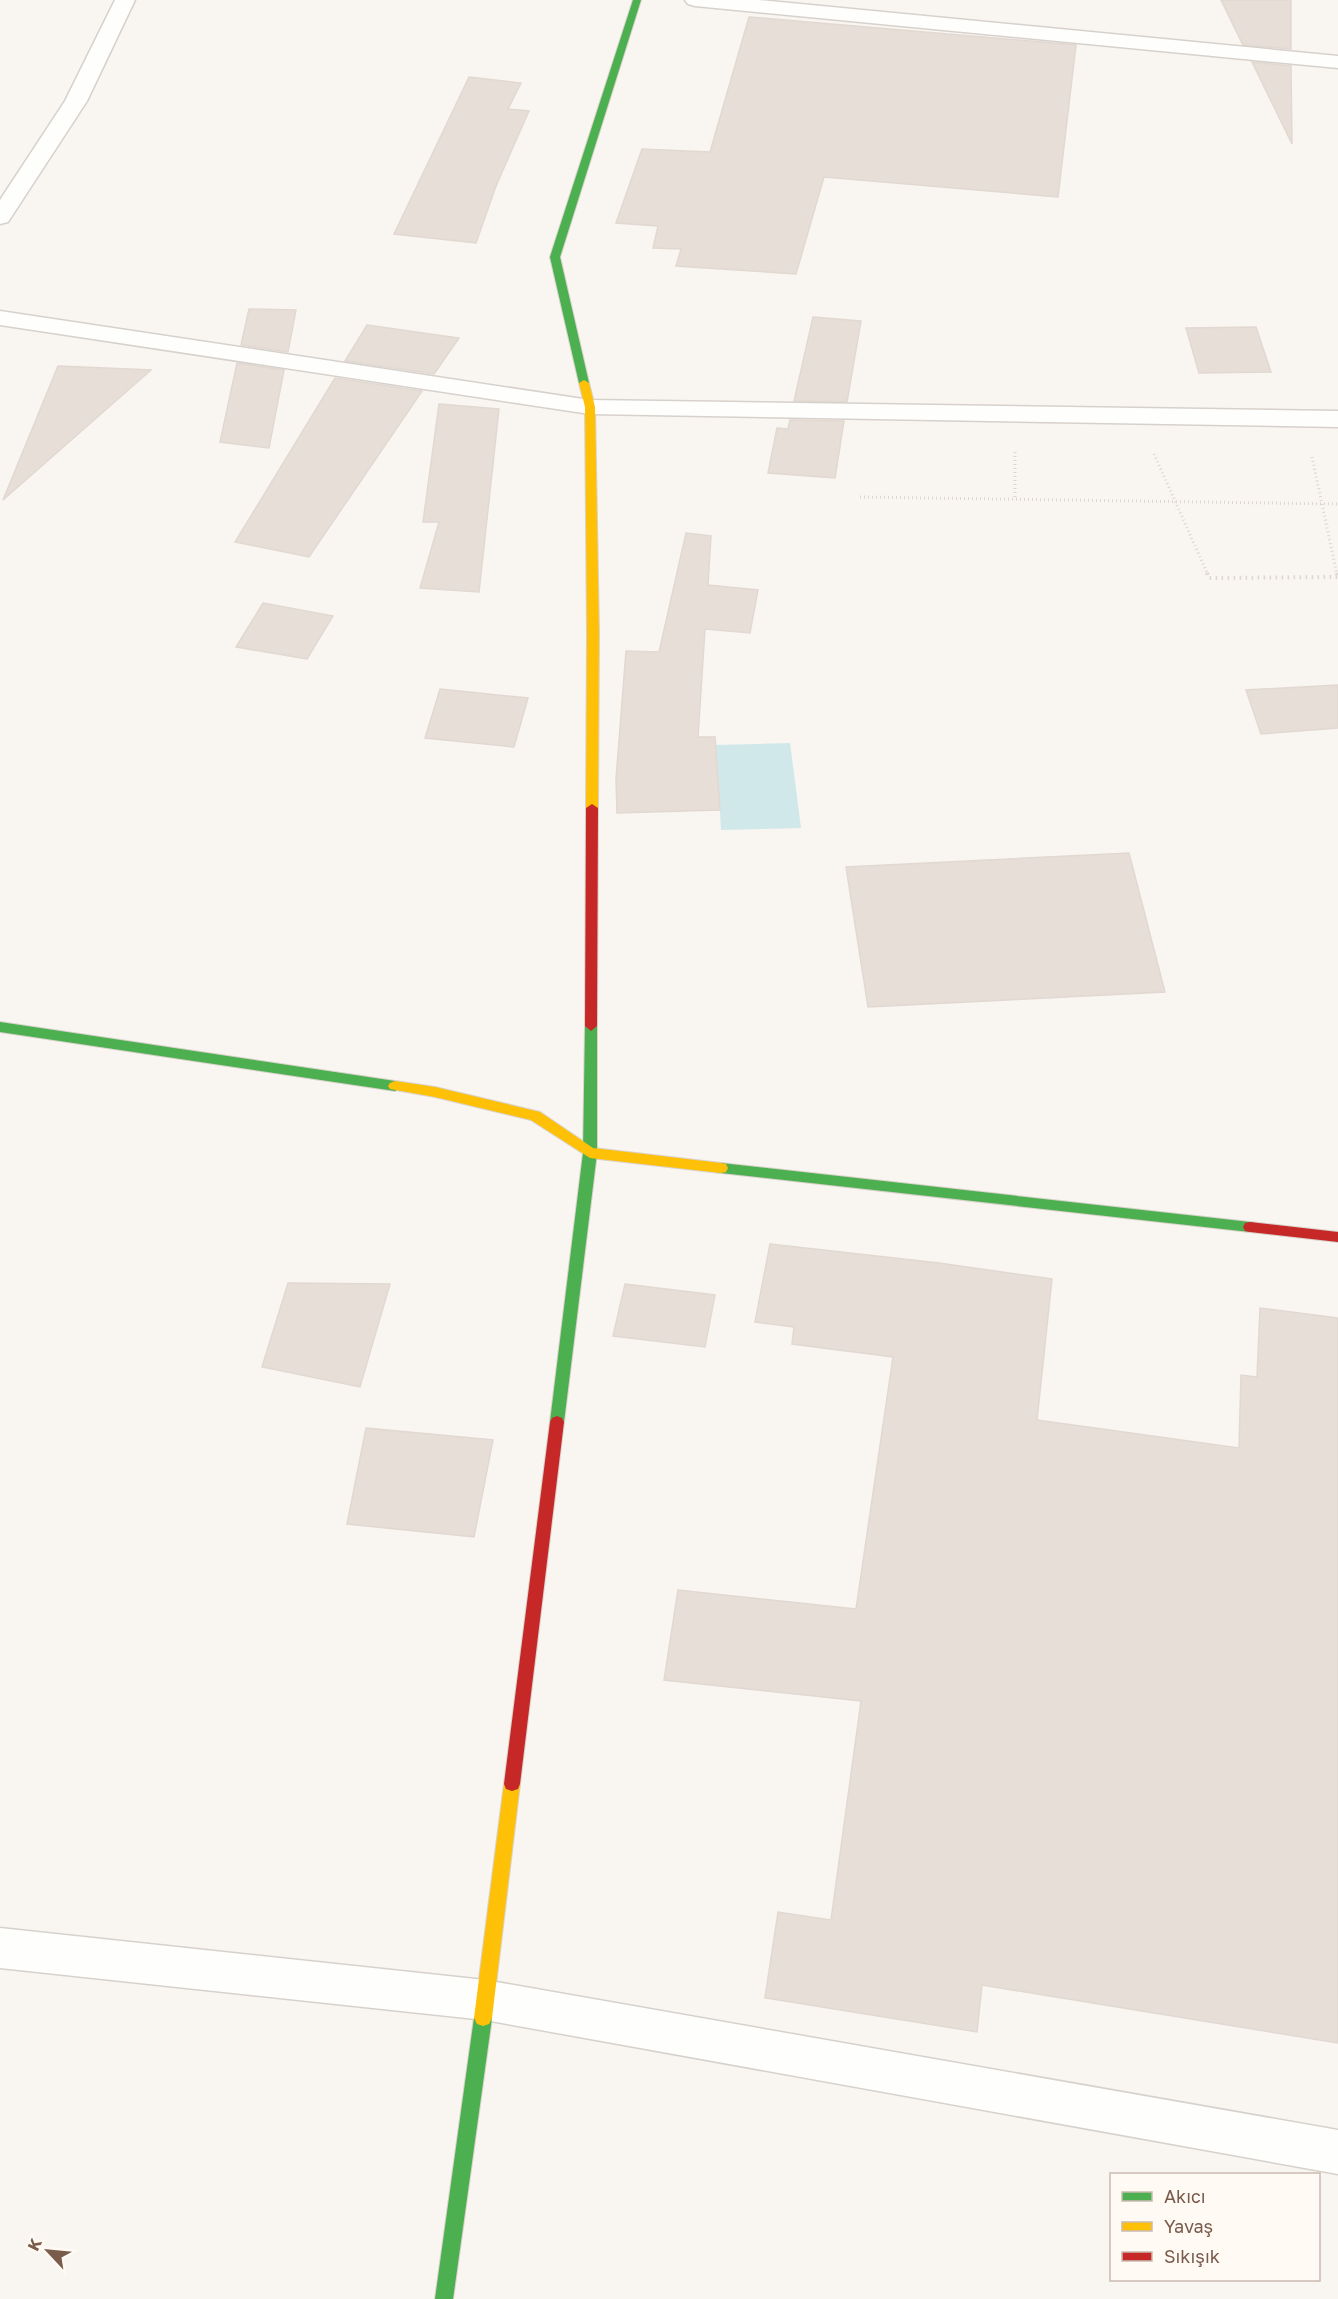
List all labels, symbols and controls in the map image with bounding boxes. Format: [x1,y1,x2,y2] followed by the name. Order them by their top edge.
[1110,2173,1320,2281] legend
[1164,2185,1206,2207] text: Akıcı
[1164,2215,1213,2237] text: Yavaş
[18,2221,78,2281] north arrow
[23,2234,46,2254] text: K
[1164,2245,1220,2267] text: Sıkışık

